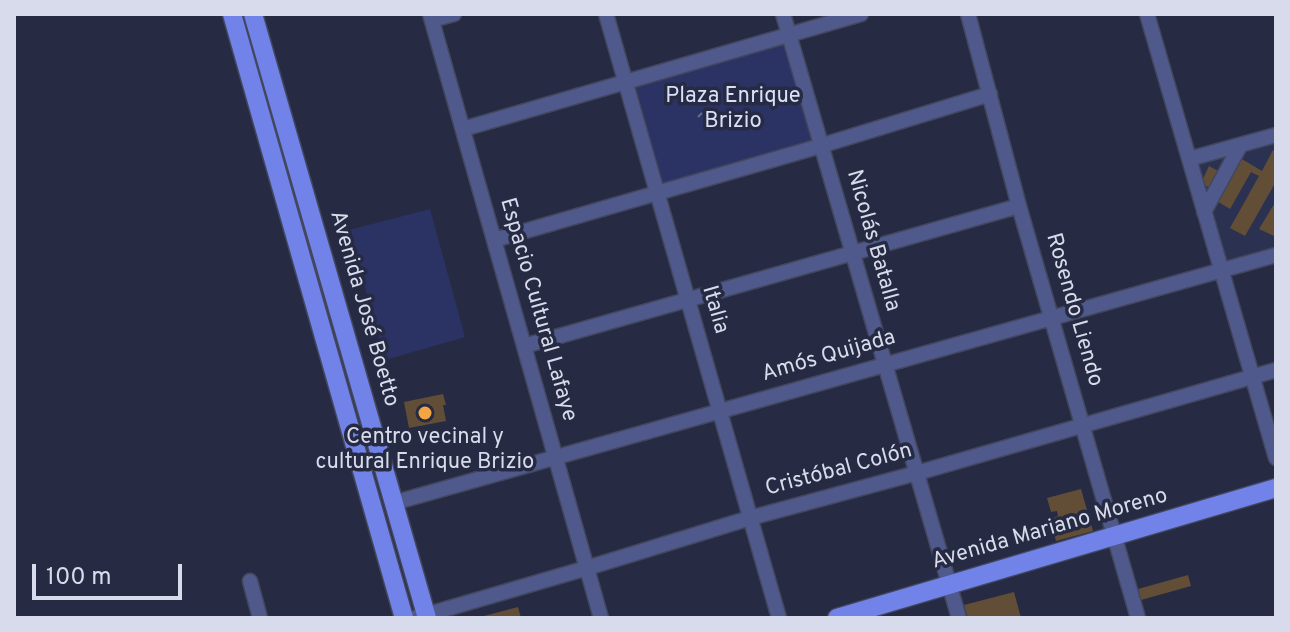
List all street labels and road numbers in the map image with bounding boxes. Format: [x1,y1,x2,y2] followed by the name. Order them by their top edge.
[839,167,905,315] street label: Nicolás Batalla
[492,195,582,425] street label: Espacio Cultural Lafaye
[322,208,404,410] street label: Avenida José Boetto
[1039,230,1107,390] street label: Rosendo Liendo
[695,283,733,337] street label: Italia
[759,325,899,389] street label: Amós Quijada
[763,439,915,503] street label: Cristóbal Colón
[929,484,1171,576] street label: Avenida Mariano Moreno

